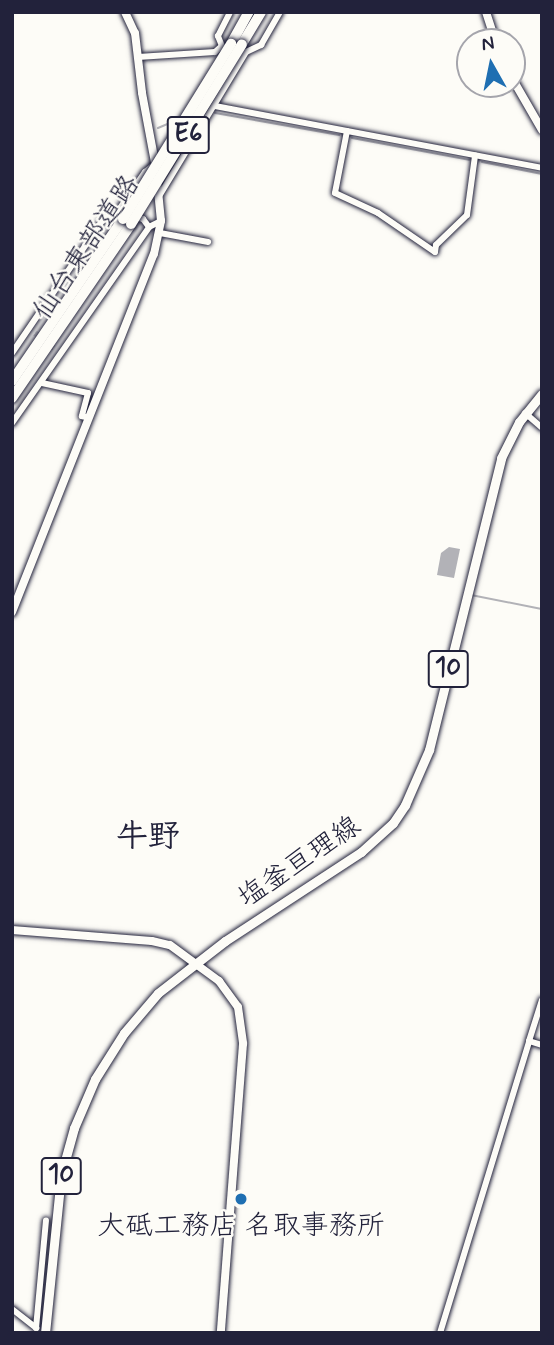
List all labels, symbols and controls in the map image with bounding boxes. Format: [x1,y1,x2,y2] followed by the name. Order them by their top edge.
[456,28,526,98] north arrow
[480,30,496,57] text: N
[165,112,211,158] road number: E6
[26,169,148,327] street label: 仙台東部道路
[427,646,469,692] road number: 10
[233,810,367,916] street label: 塩釜亘理線
[116,818,180,856] district label: 牛野
[40,1154,82,1198] road number: 10
[233,1191,249,1207] marker: 大砥工務店 名取事務所
[97,1210,385,1244] place label: 大砥工務店 名取事務所

